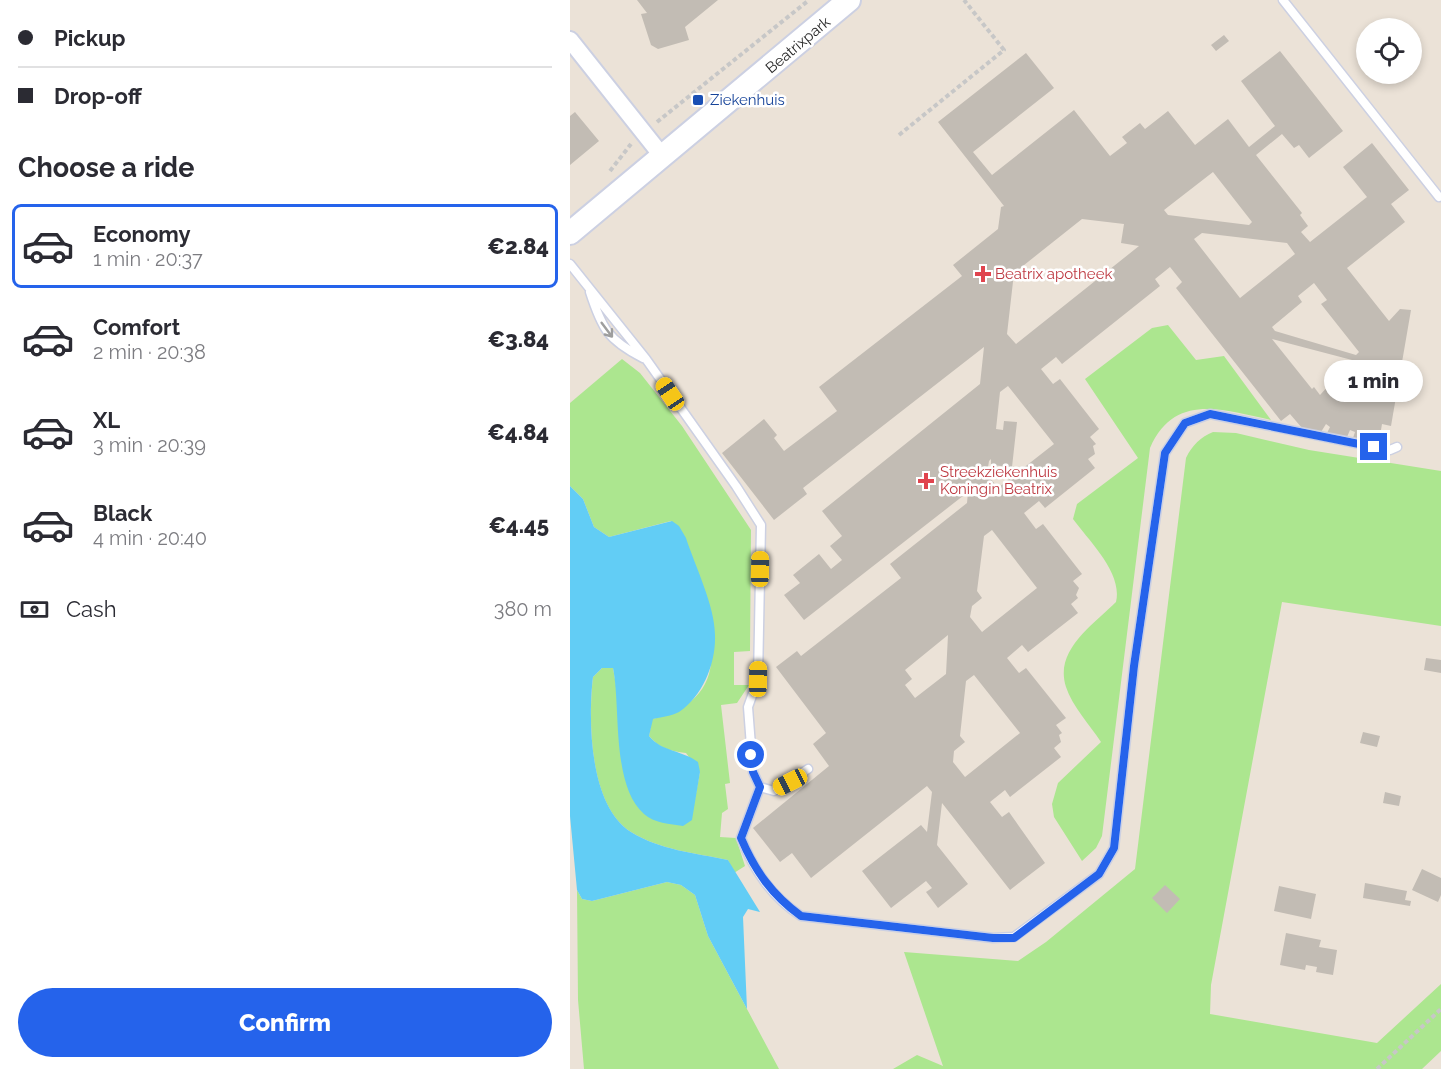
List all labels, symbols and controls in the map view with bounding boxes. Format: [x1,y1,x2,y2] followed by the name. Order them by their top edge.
[762,13,834,77] street label: Beatrixpark
[1356,18,1422,84] map controls
[1356,18,1422,84] button: locate
[54,25,126,51] text: Pickup
[54,83,142,109] text: Drop-off
[710,91,785,109] place label: Ziekenhuis
[691,93,705,107] marker: Ziekenhuis
[18,152,194,183] text: Choose a ride
[21,219,75,273] icon: car
[93,221,191,247] text: Economy
[487,233,549,259] text: €2.84
[93,247,203,271] text: 1 min · 20:37
[995,265,1112,283] place label: Beatrix apotheek
[976,267,990,281] marker: Beatrix apotheek
[21,312,75,366] icon: car
[93,314,180,340] text: Comfort
[601,322,613,338] one-way arrow
[488,326,549,352] text: €3.84
[93,340,206,364] text: 2 min · 20:38
[1324,360,1424,402] callout: 1 min
[1348,369,1399,393] text: 1 min
[652,374,688,414] car
[21,405,75,459] icon: car
[93,407,120,433] text: XL
[487,419,549,445] text: €4.84
[93,433,206,457] text: 3 min · 20:39
[1360,433,1387,460] route end
[940,463,1057,498] place label: Streekziekenhuis Koningin Beatrix
[917,472,935,490] marker: Streekziekenhuis Koningin Beatrix
[21,498,75,552] icon: car
[93,500,152,526] text: Black
[488,512,549,538] text: €4.45
[93,526,207,550] text: 4 min · 20:40
[751,551,769,587] car
[18,593,51,626] icon: cash
[66,596,117,622] text: Cash
[494,597,552,621] text: 380 m
[749,661,767,697] car
[737,741,764,768] route start
[770,766,810,798] car
[18,988,552,1057] button: Confirm

